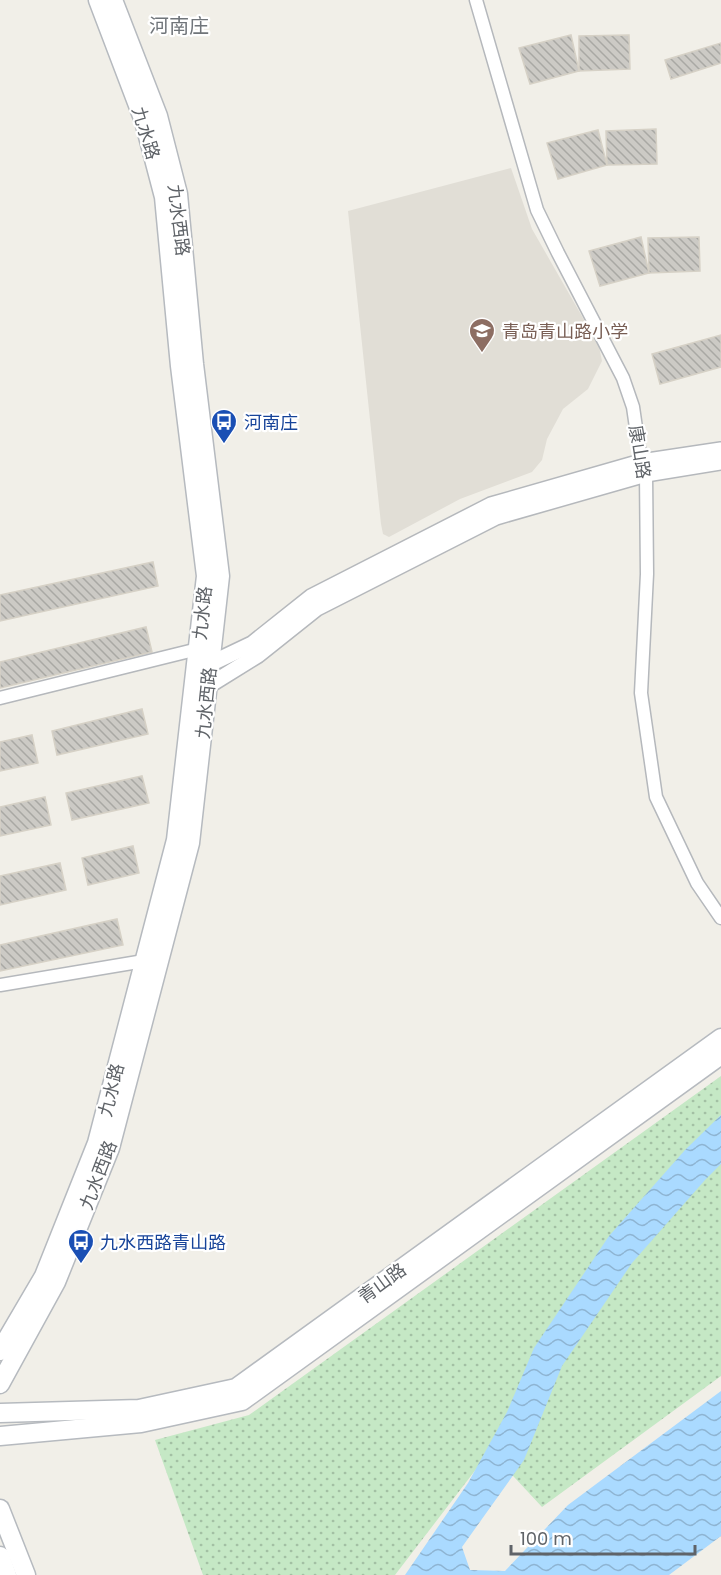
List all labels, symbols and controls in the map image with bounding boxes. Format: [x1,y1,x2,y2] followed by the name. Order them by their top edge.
[149,12,209,40] district label: 河南庄
[126,104,166,162] street label: 九水路
[162,183,196,257] street label: 九水西路
[467,316,497,354] school or university icon: 青岛青山路小学
[502,319,628,344] place label: 青岛青山路小学
[209,407,239,445] bus stop icon: 河南庄
[244,410,298,435] place label: 河南庄
[623,423,657,481] street label: 康山路
[187,585,217,641] street label: 九水路
[190,666,222,740] street label: 九水西路
[92,1061,130,1119] street label: 九水路
[73,1137,123,1213] street label: 九水西路
[66,1227,96,1265] bus stop icon: 九水西路青山路
[100,1230,226,1255] place label: 九水西路青山路
[353,1257,411,1309] street label: 青山路
[511,1518,696,1556] scale bar
[520,1526,572,1551] text: 100 m

